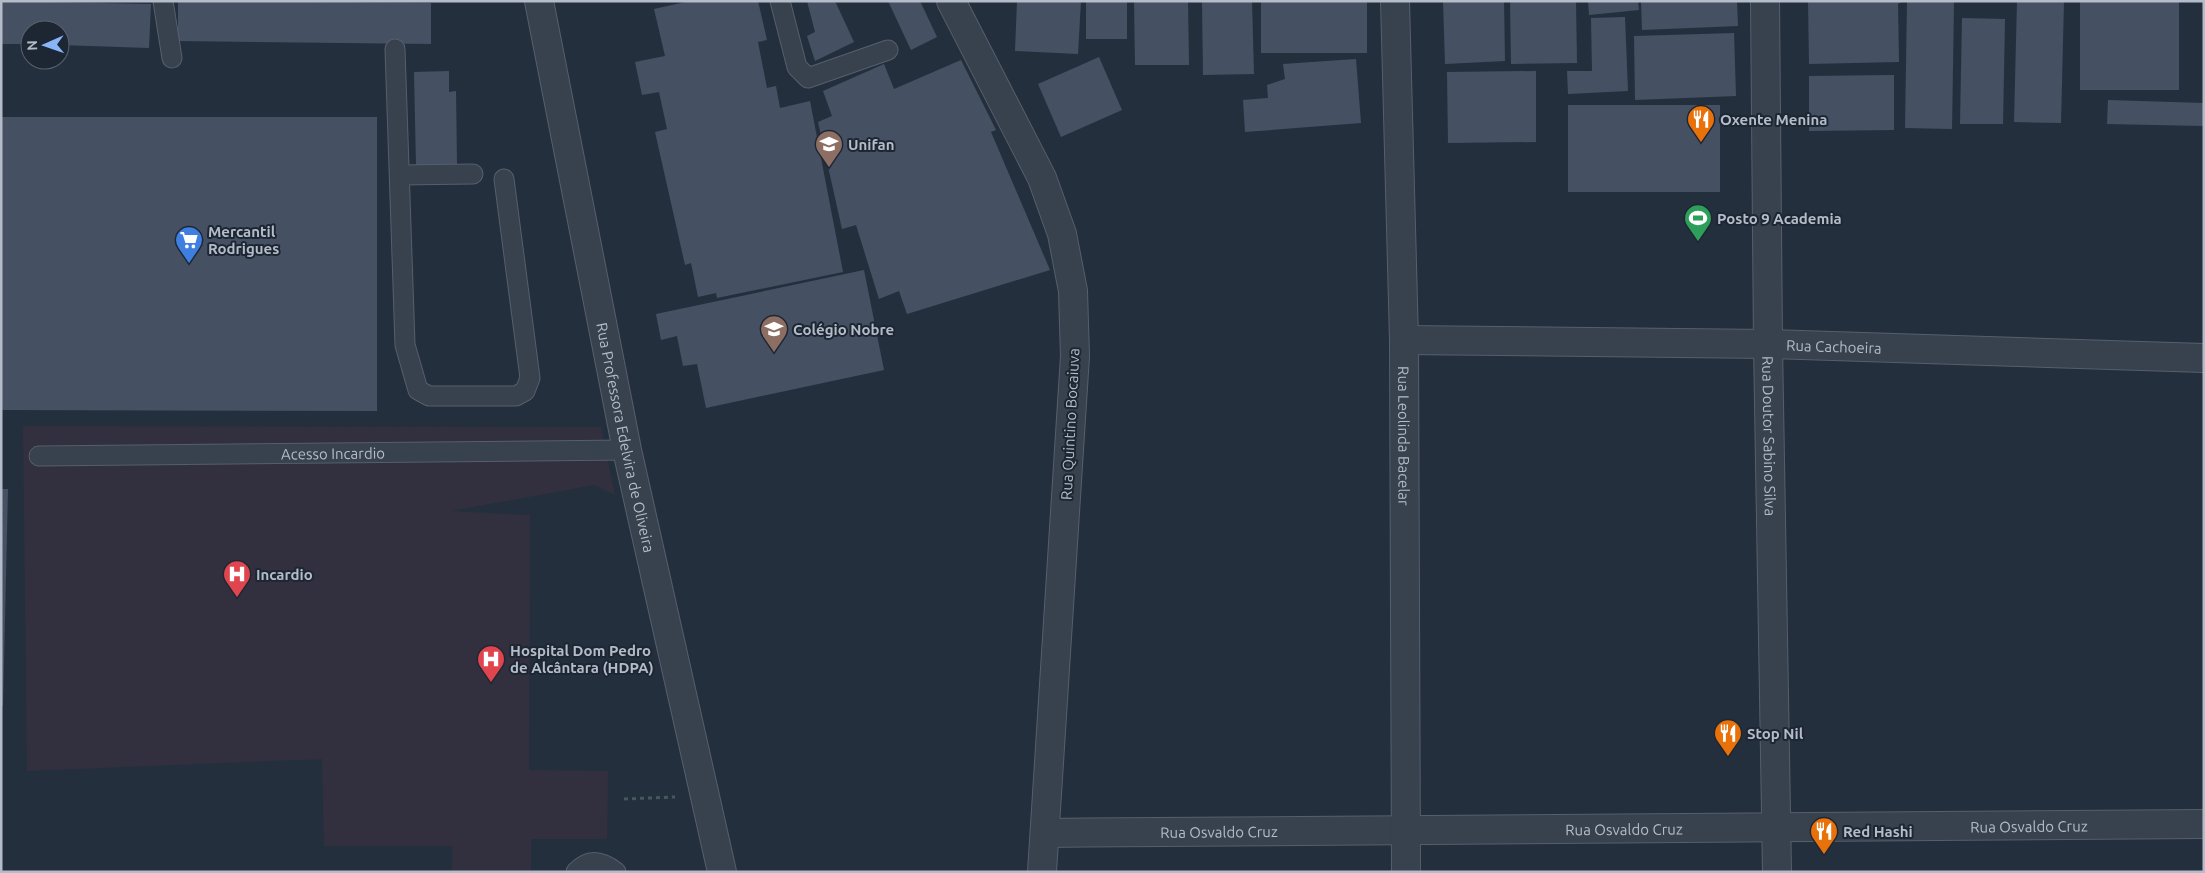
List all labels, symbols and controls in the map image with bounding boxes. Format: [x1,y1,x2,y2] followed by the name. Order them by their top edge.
[20,20,70,70] north arrow
[24,40,40,51] text: N
[1686,104,1716,143] restaurant icon: Oxente Menina
[1720,111,1827,128] place label: Oxente Menina
[814,129,844,168] school or university icon: Unifan
[848,136,894,153] place label: Unifan
[1683,203,1713,242] sports icon: Posto 9 Academia
[1717,210,1842,227] place label: Posto 9 Academia
[208,223,279,257] place label: Mercantil Rodrigues
[174,225,204,264] supermarket icon: Mercantil Rodrigues
[759,314,789,353] school or university icon: Colégio Nobre
[594,321,658,554] street label: Rua Professora Edelvira de Oliveira
[793,321,894,338] place label: Colégio Nobre
[1786,336,1882,356] street label: Rua Cachoeira
[1058,348,1082,500] street label: Rua Quintino Bocaiuva
[1760,356,1779,516] street label: Rua Doutor Sabino Silva
[1396,366,1413,506] street label: Rua Leolinda Bacelar
[281,444,385,462] street label: Acesso Incardio
[222,559,252,598] hospital icon: Incardio
[256,566,313,583] place label: Incardio
[510,642,654,676] place label: Hospital Dom Pedro de Alcântara (HDPA)
[476,644,506,683] hospital icon: Hospital Dom Pedro de Alcântara (HDPA)
[1713,718,1743,757] restaurant icon: Stop Nil
[1747,725,1804,742] place label: Stop Nil
[1809,816,1839,855] restaurant icon: Red Hashi
[1970,817,2088,835] street label: Rua Osvaldo Cruz
[1565,820,1683,838] street label: Rua Osvaldo Cruz
[1160,822,1278,840] street label: Rua Osvaldo Cruz
[1843,823,1913,840] place label: Red Hashi

